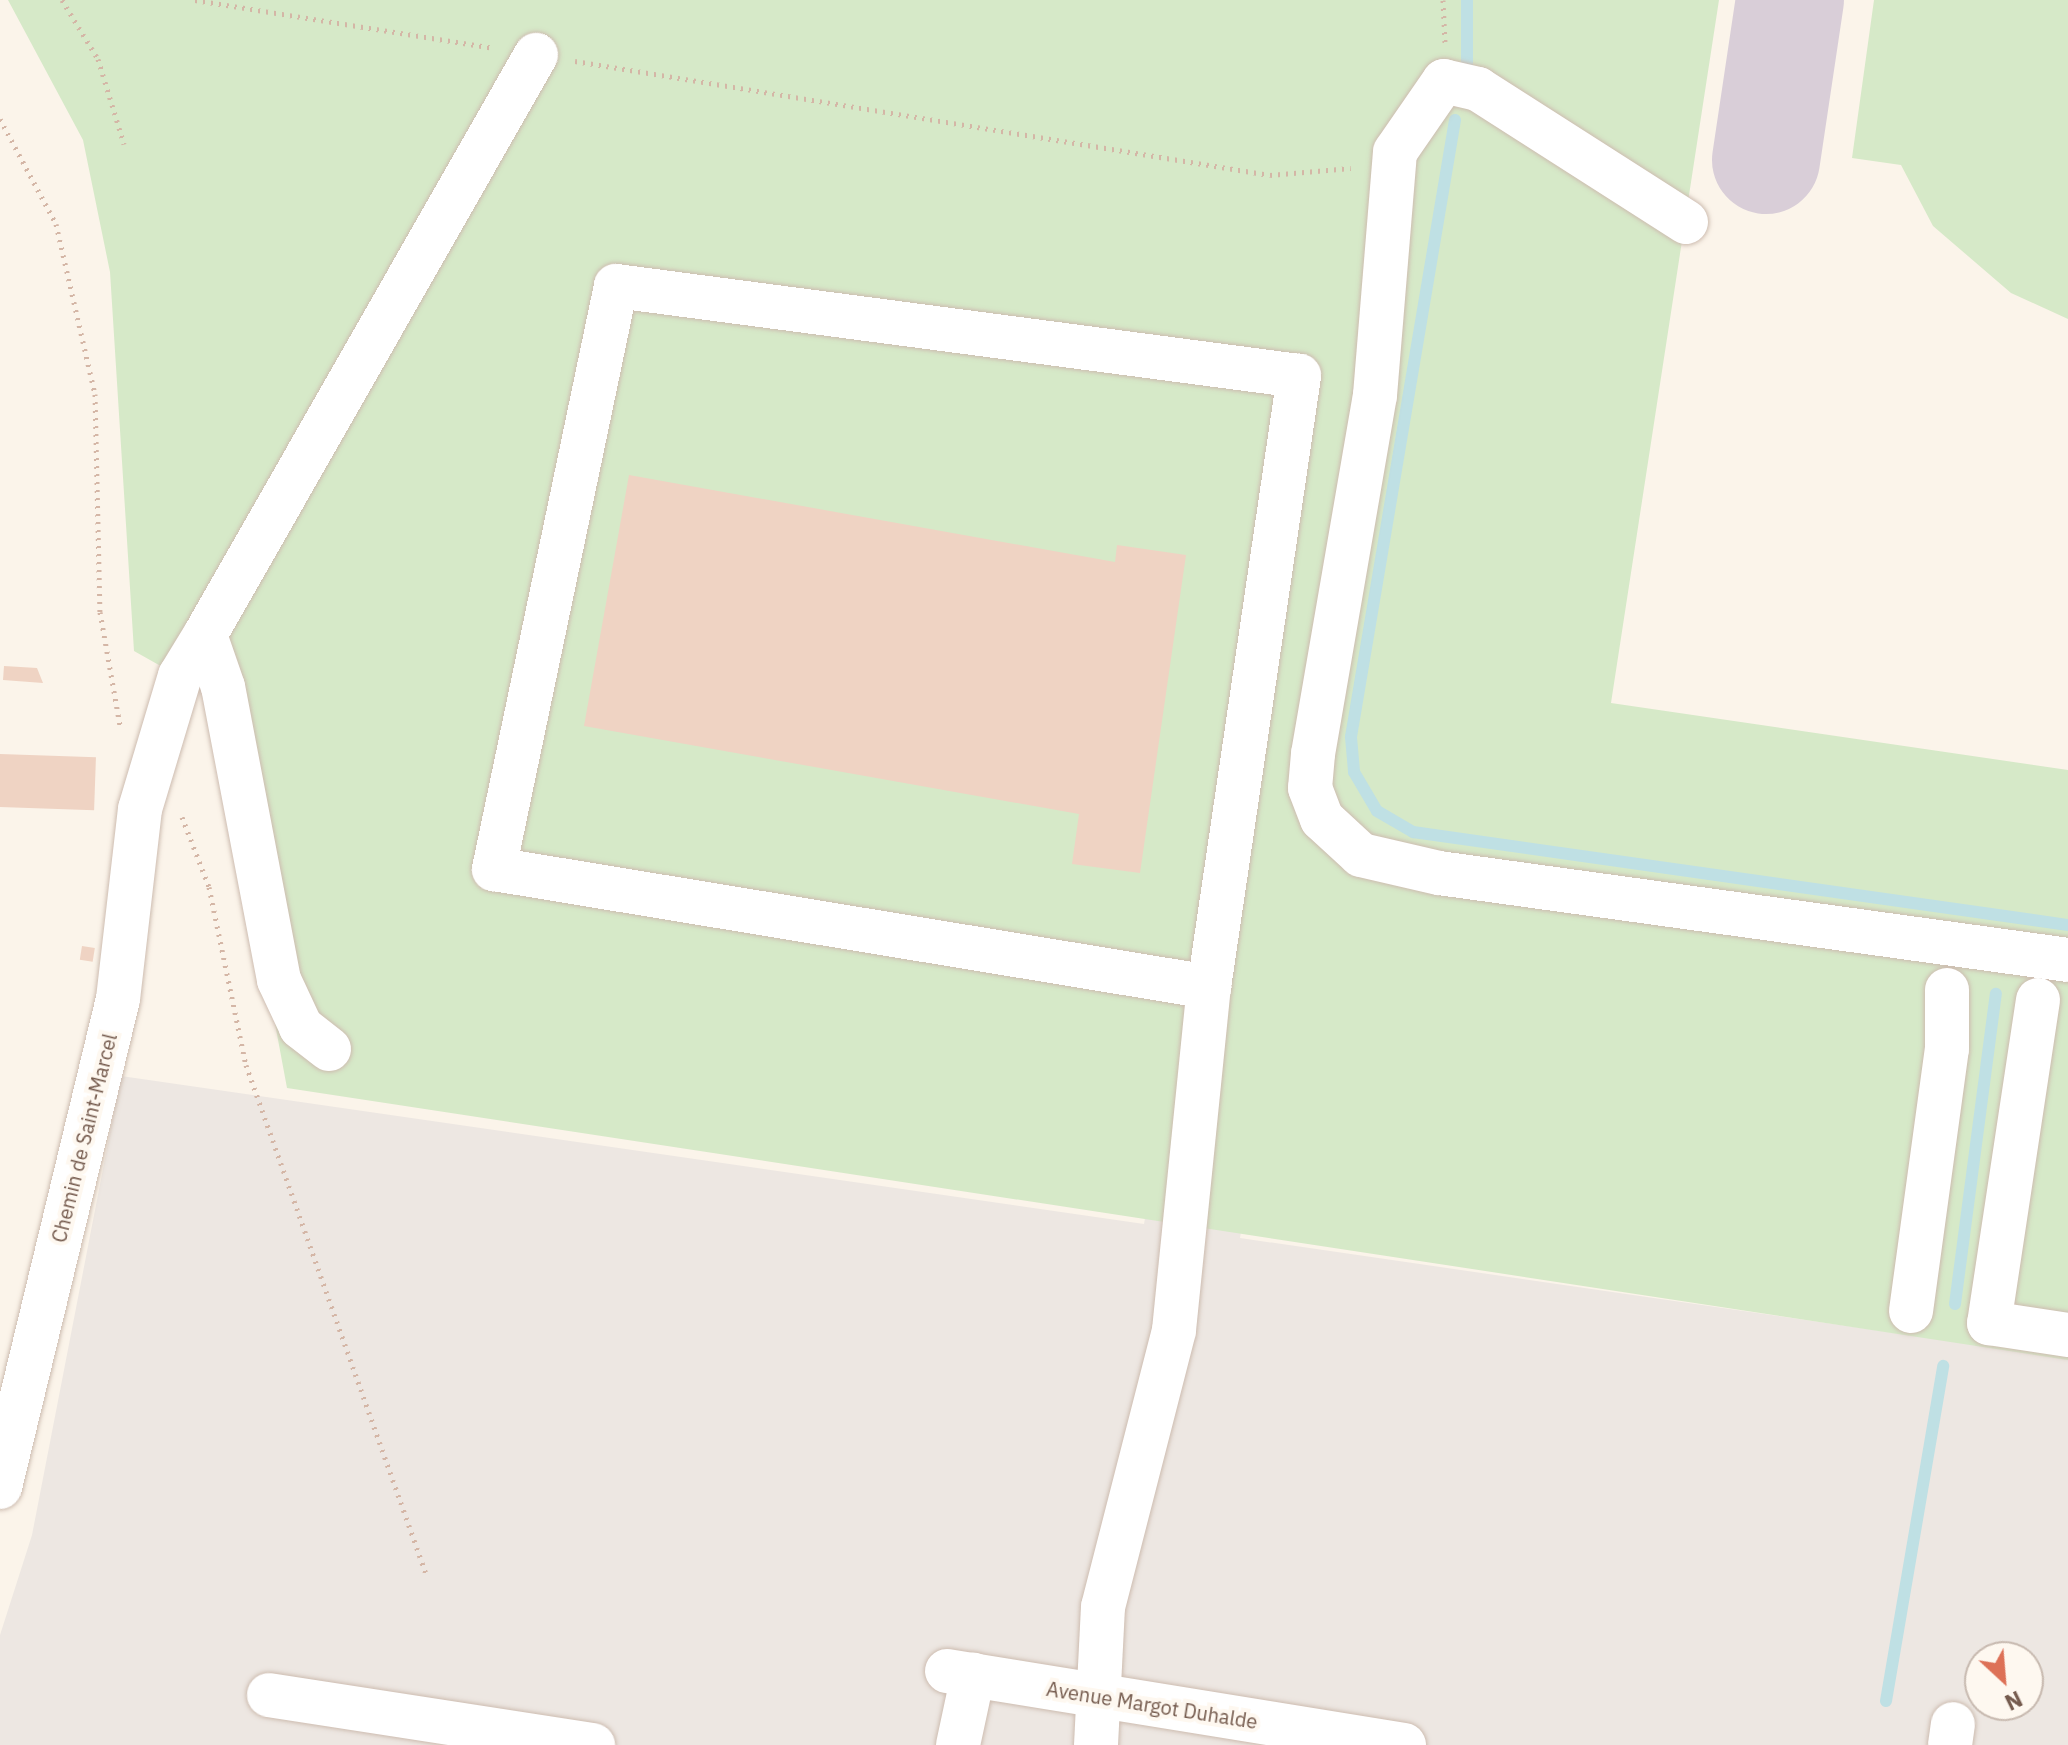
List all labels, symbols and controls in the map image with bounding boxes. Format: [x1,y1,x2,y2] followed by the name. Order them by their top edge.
[46,1031,122,1245] street label: Chemin de Saint-Marcel
[1964,1641,2044,1721] north arrow
[1045,1676,1259,1734] street label: Avenue Margot Duhalde
[2000,1685,2027,1718] text: N

